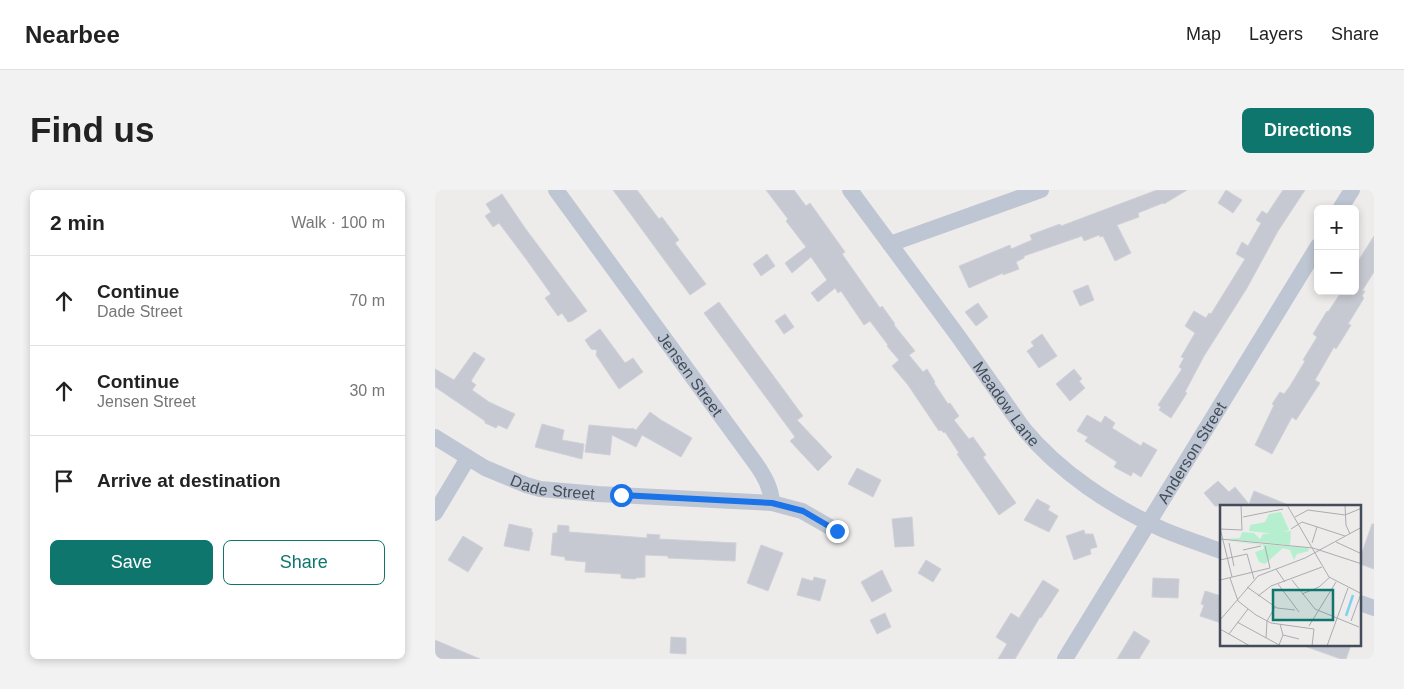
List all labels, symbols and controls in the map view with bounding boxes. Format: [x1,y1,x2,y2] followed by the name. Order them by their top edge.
[25,21,120,48] text: Nearbee
[1186,24,1221,44] text: Map
[1249,24,1303,44] text: Layers
[1331,24,1379,44] text: Share
[1242,108,1374,153] button: Directions
[30,110,154,149] text: Find us
[1314,205,1359,295] map controls
[1314,205,1359,250] button: +
[50,211,105,234] text: 2 min
[291,214,385,231] text: Walk · 100 m
[1314,250,1359,295] button: −
[97,281,179,302] text: Continue
[50,287,78,315] icon: ahead
[349,292,385,309] text: 70 m
[97,303,182,320] text: Dade Street
[654,330,726,420] street label: Jensen Street
[970,358,1043,450] street label: Meadow Lane
[97,371,179,392] text: Continue
[50,377,78,405] icon: ahead
[349,382,385,399] text: 30 m
[97,393,196,410] text: Jensen Street
[1154,399,1230,507] street label: Anderson Street
[50,467,78,495] icon: arrive
[97,470,281,491] text: Arrive at destination
[508,472,596,503] street label: Dade Street
[610,484,633,507] route start
[1220,505,1361,647] inset map
[826,520,849,543] route end
[50,540,213,585] button: Save
[223,540,385,585] button: Share

